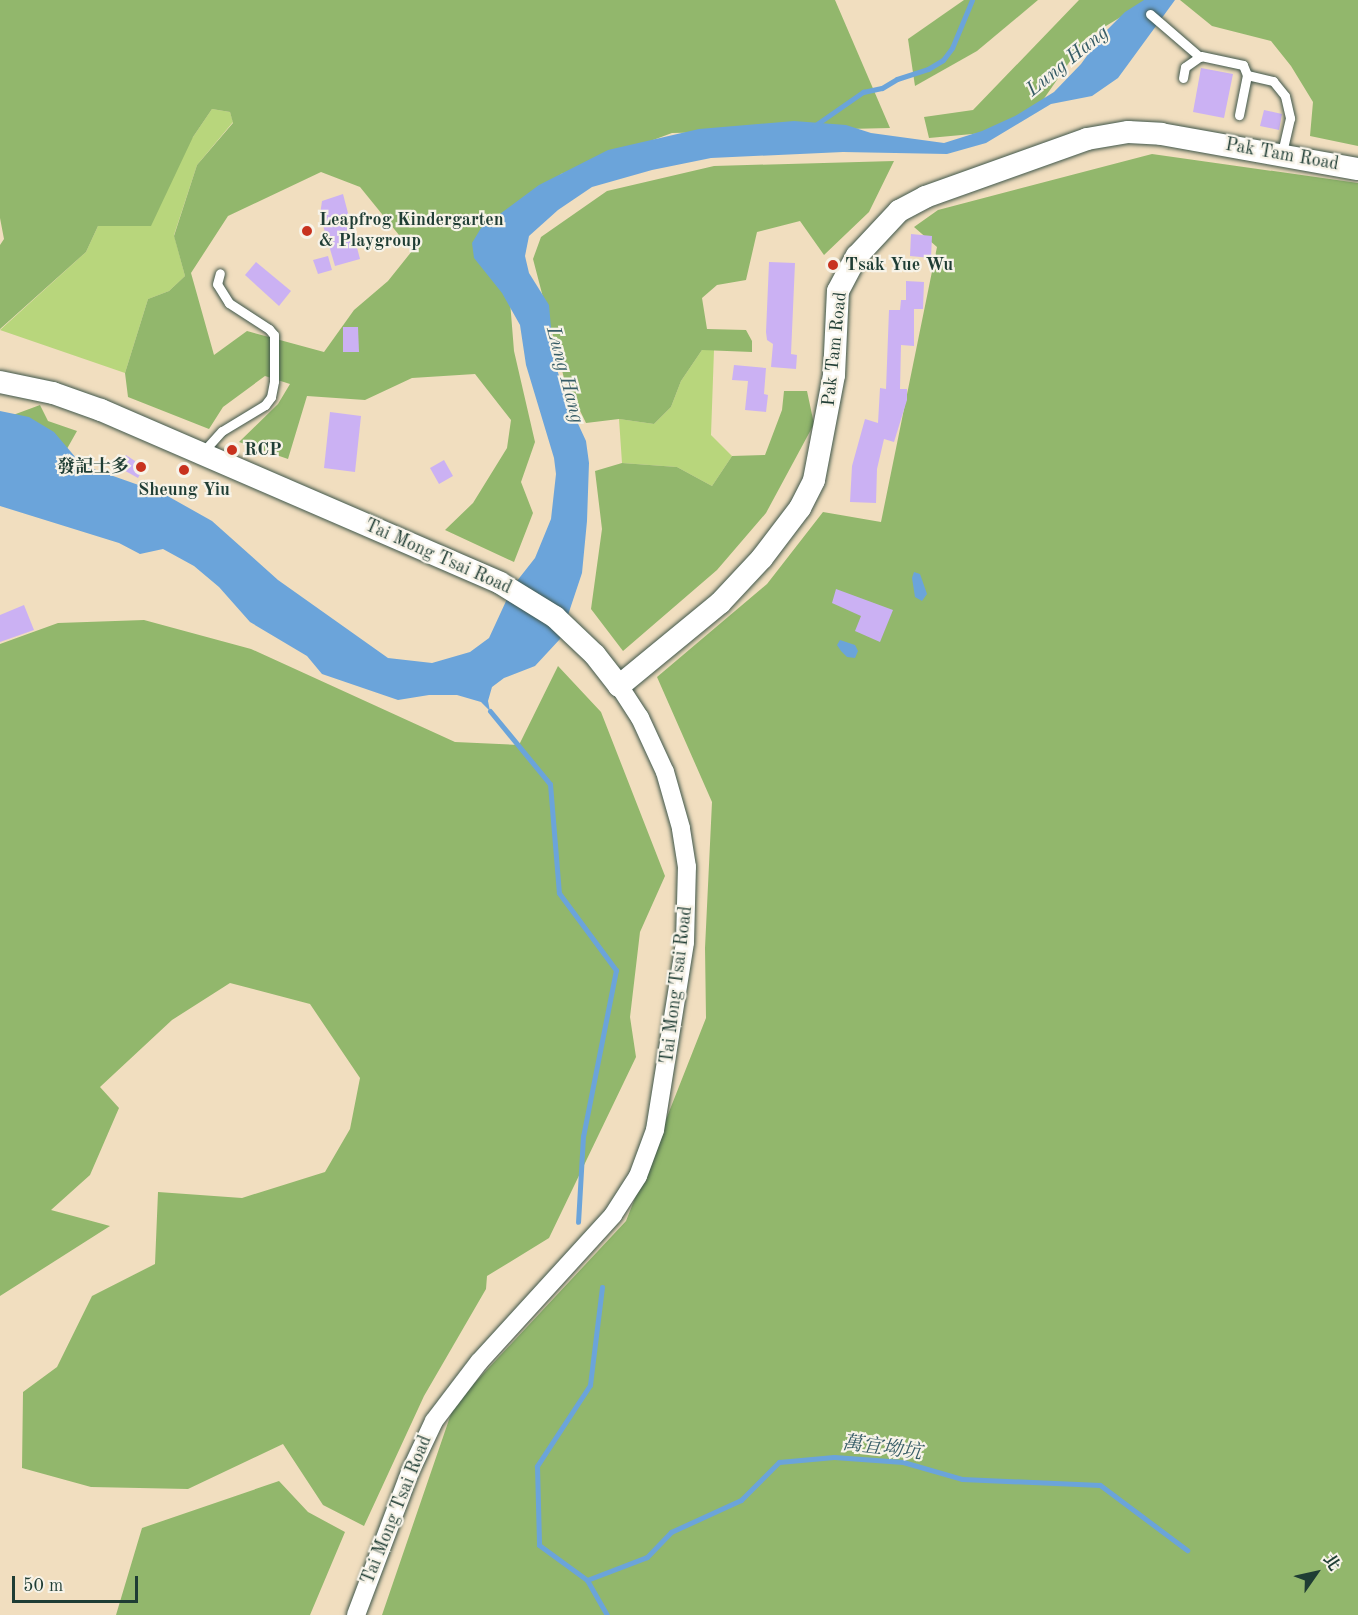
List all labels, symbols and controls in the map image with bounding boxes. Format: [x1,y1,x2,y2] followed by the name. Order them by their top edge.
[1022,21,1114,103] water label: Lung Hang
[1224,134,1340,176] street label: Pak Tam Road
[319,210,504,252] place label: Leapfrog Kindergarten & Playgroup
[300,224,314,238] marker: Leapfrog Kindergarten & Playgroup
[845,254,953,276] place label: Tsak Yue Wu
[826,258,840,272] marker: Tsak Yue Wu
[818,291,852,407] street label: Pak Tam Road
[540,324,588,426] water label: Lung Hang
[244,439,282,461] place label: RCP
[225,443,239,457] marker: RCP
[57,456,129,478] place label: 發記士多
[134,460,148,474] marker: 發記士多
[177,463,191,477] marker: Sheung Yiu
[138,479,230,501] place label: Sheung Yiu
[361,515,515,599] street label: Tai Mong Tsai Road
[657,905,697,1065] street label: Tai Mong Tsai Road
[357,1432,437,1588] street label: Tai Mong Tsai Road
[841,1432,923,1466] water label: 萬宜坳坑
[1286,1543,1346,1603] north arrow
[1320,1552,1342,1574] text: 北
[15,1564,141,1602] scale bar
[23,1577,63,1595] text: 50 m

